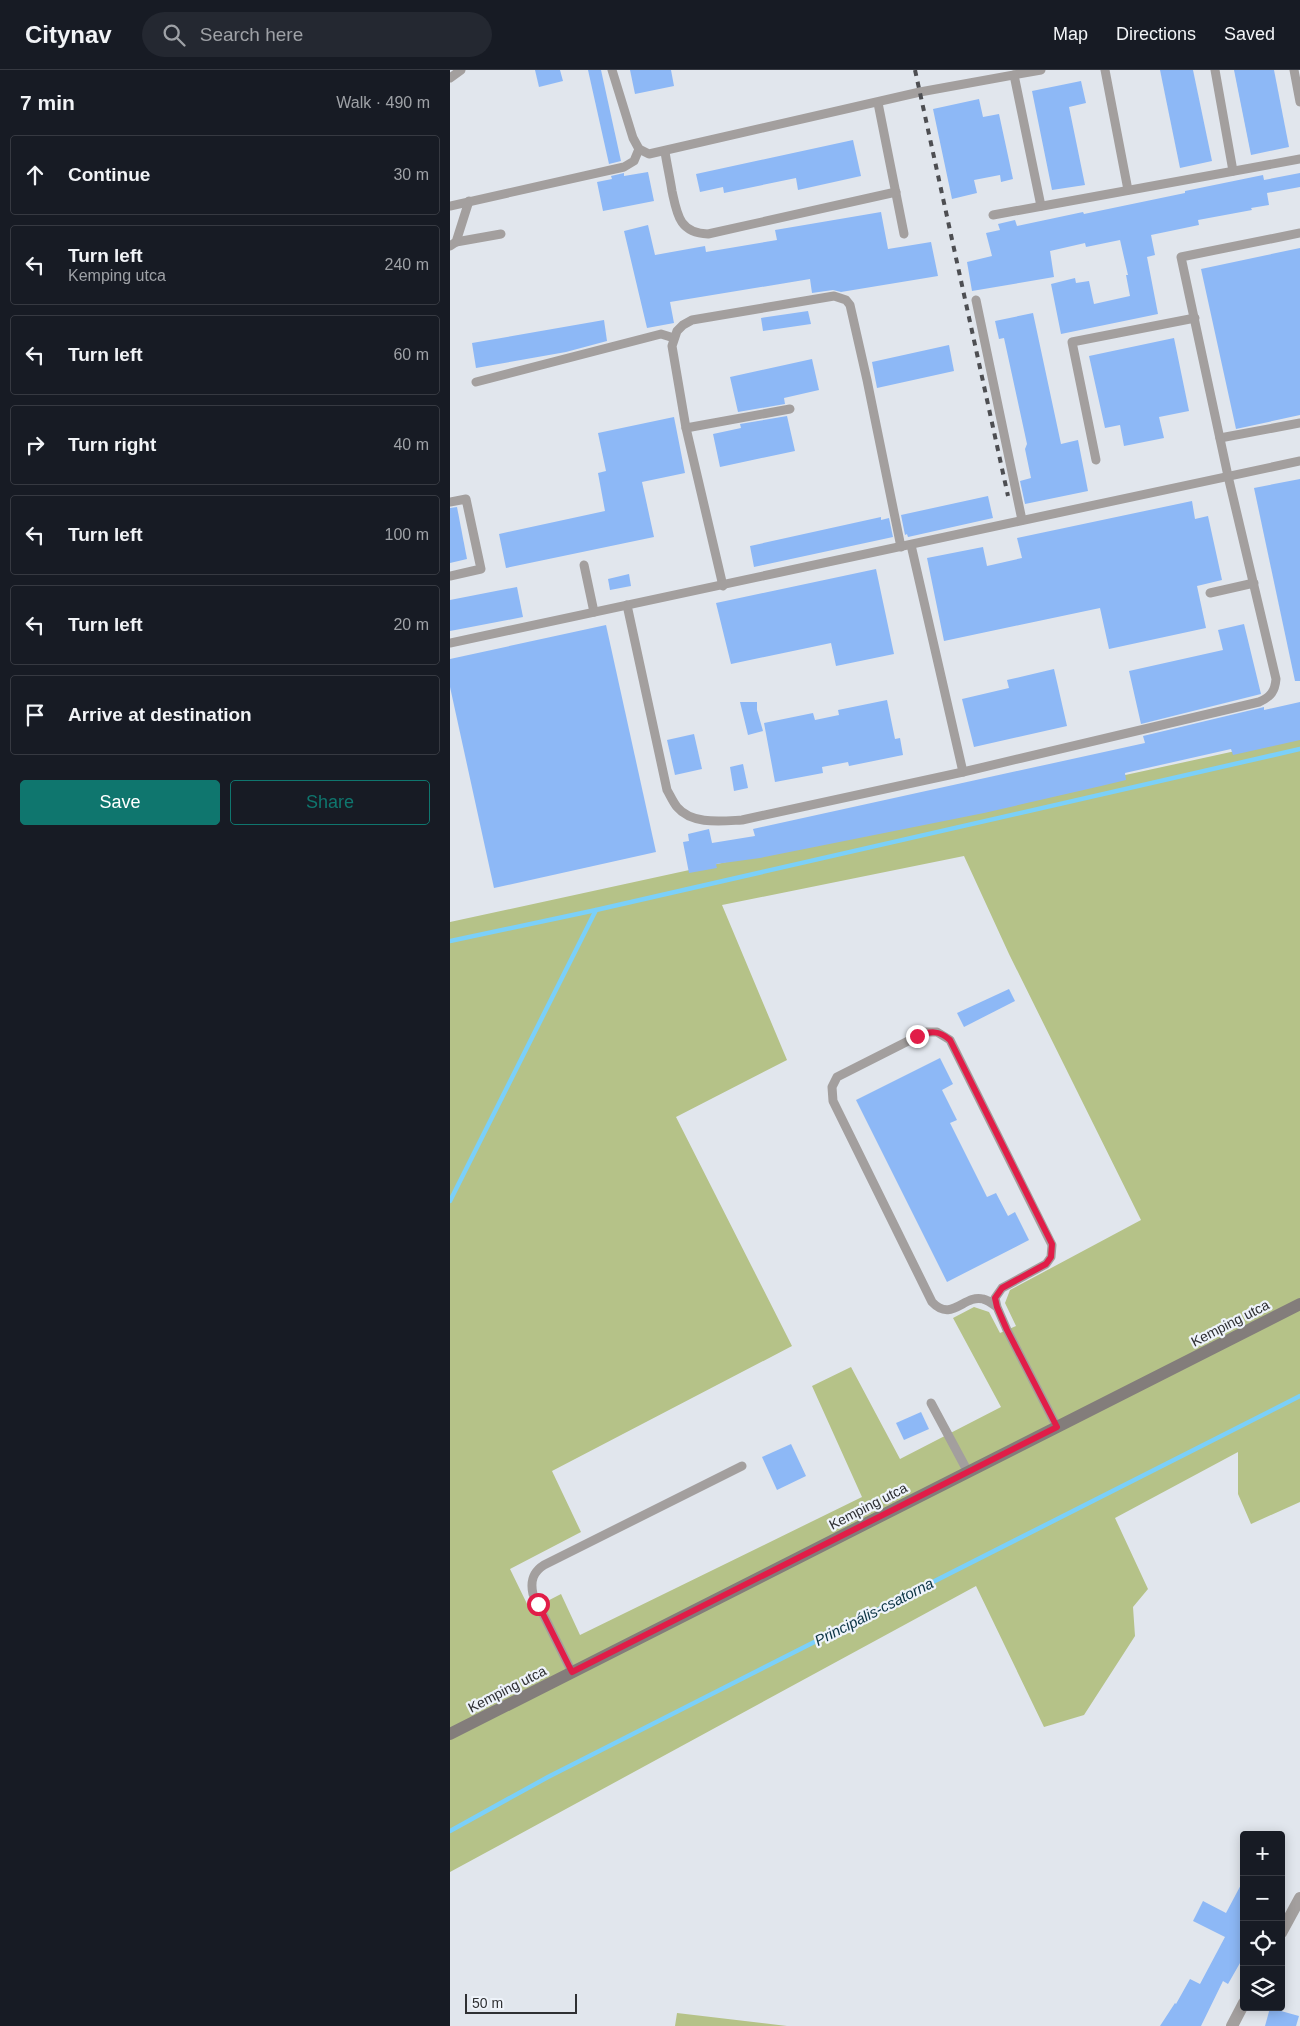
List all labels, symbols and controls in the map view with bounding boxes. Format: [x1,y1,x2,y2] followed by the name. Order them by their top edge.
[142,12,492,57] search box
[25,21,112,48] text: Citynav
[160,21,188,49] icon: search
[200,24,303,45] text: Search here
[1053,24,1088,44] text: Map
[1116,24,1196,44] text: Directions
[1224,24,1275,44] text: Saved
[20,91,75,114] text: 7 min
[336,94,430,111] text: Walk · 490 m
[21,161,49,189] icon: ahead
[68,164,150,185] text: Continue
[393,166,429,183] text: 30 m
[68,245,143,266] text: Turn left
[21,251,49,279] icon: left
[385,256,429,273] text: 240 m
[68,267,166,284] text: Kemping utca
[21,341,49,369] icon: left
[68,344,143,365] text: Turn left
[393,346,429,363] text: 60 m
[21,431,49,459] icon: right
[68,434,156,455] text: Turn right
[393,436,429,453] text: 40 m
[21,521,49,549] icon: left
[68,524,143,545] text: Turn left
[385,526,429,543] text: 100 m
[21,611,49,639] icon: left
[68,614,143,635] text: Turn left
[393,616,429,633] text: 20 m
[21,701,49,729] icon: arrive
[68,704,252,725] text: Arrive at destination
[20,780,220,825] button: Save
[230,780,430,825] button: Share
[906,1025,929,1048] route end
[1188,1296,1272,1350] street label: Kemping utca
[826,1479,910,1533] street label: Kemping utca
[812,1574,936,1649] water label: Principális-csatorna
[527,1593,550,1616] route start
[465,1662,549,1716] street label: Kemping utca
[1240,1831,1285,2011] map controls
[1240,1831,1285,1876] button: +
[1240,1876,1285,1921] button: −
[1240,1921,1285,1966] button: locate
[1240,1966,1285,2011] button: layers
[465,1991,578,2014] scale bar
[472,1995,503,2011] text: 50 m

